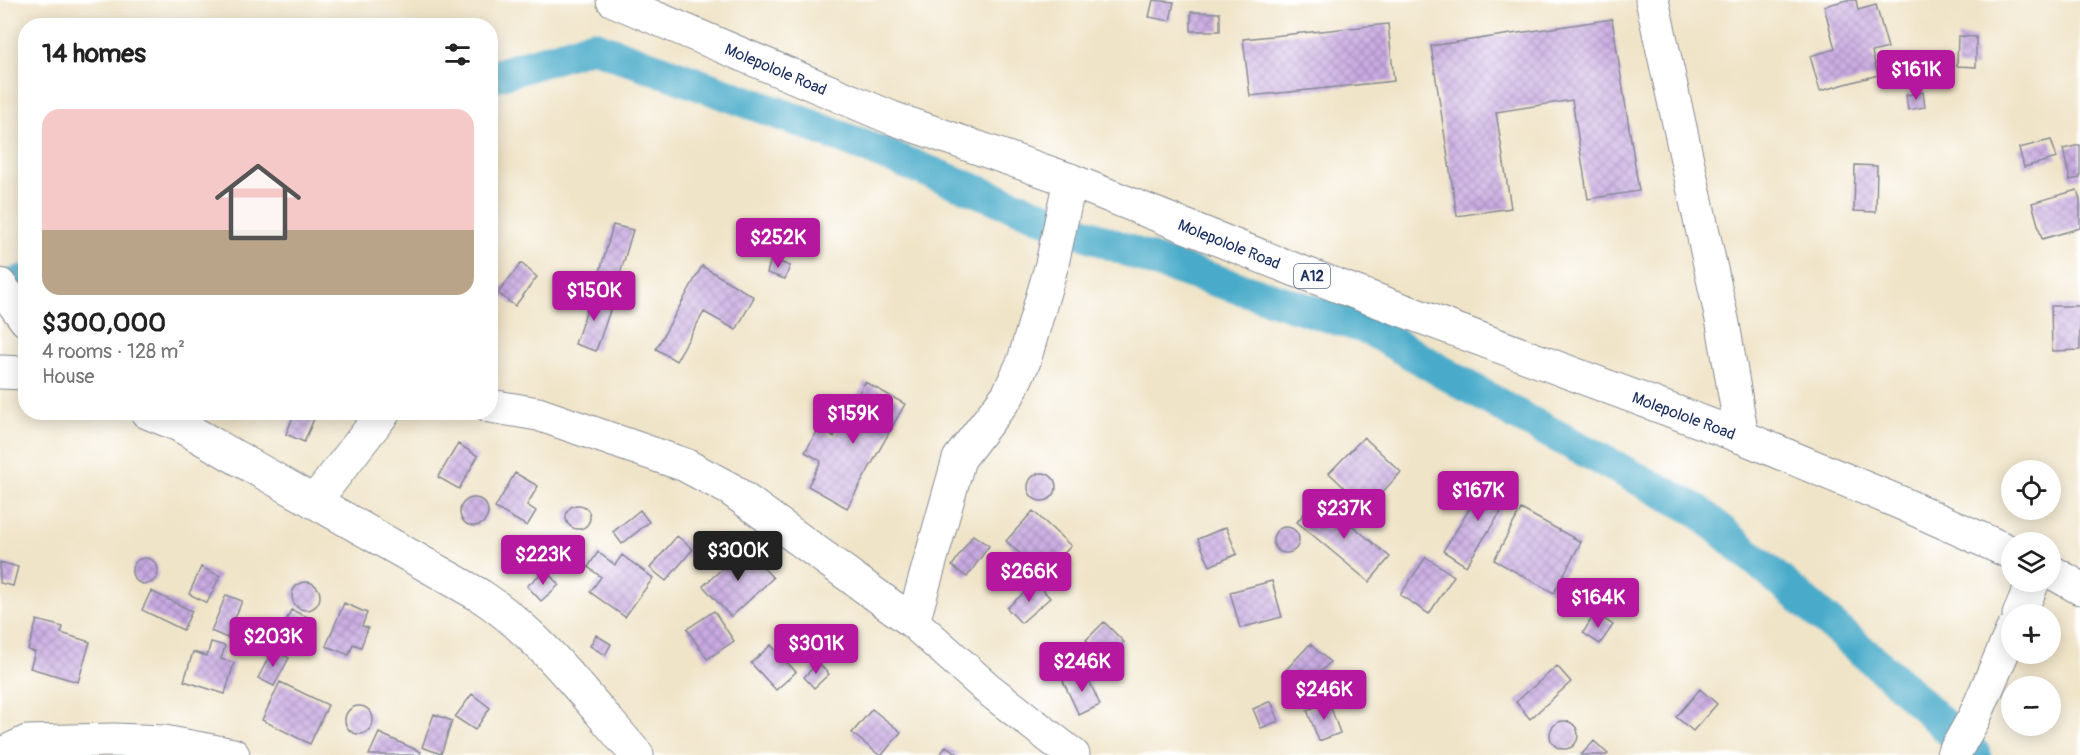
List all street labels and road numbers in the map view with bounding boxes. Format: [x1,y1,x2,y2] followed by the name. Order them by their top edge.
[722,39,830,100] street label: Molepolole Road
[1175,215,1283,274] street label: Molepolole Road
[1294,264,1330,288] road number: A12
[1629,388,1738,445] street label: Molepolole Road

